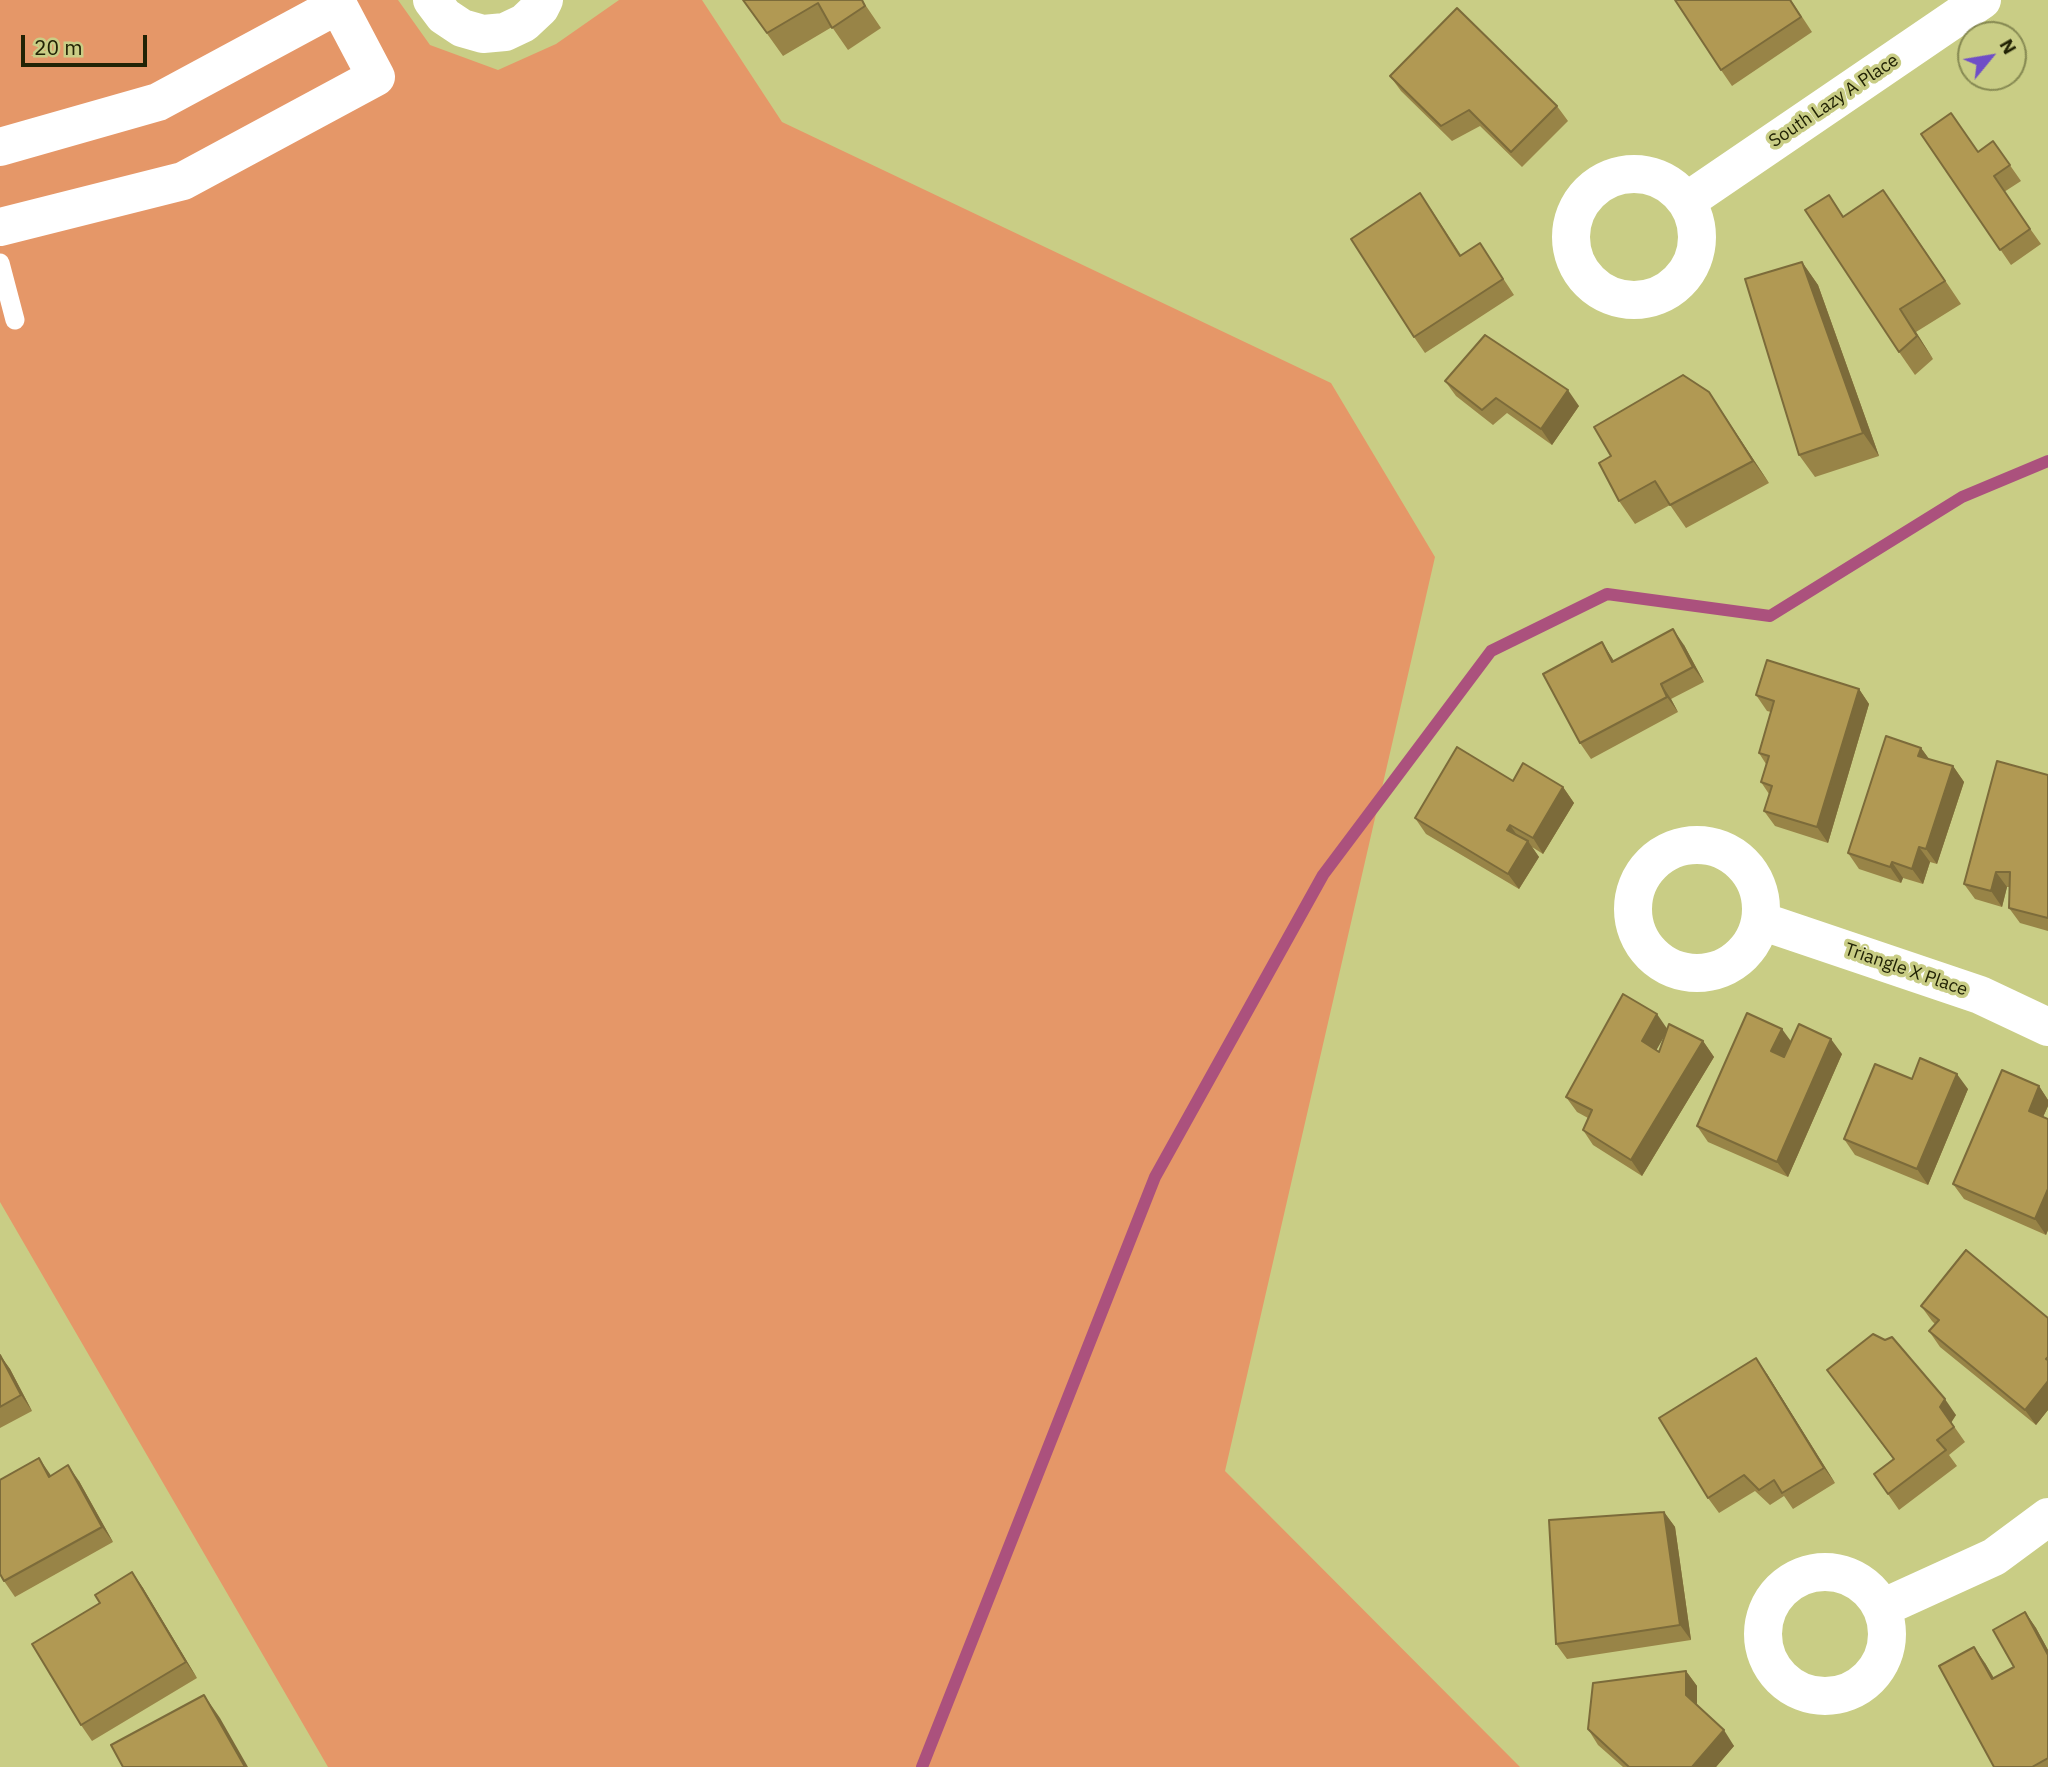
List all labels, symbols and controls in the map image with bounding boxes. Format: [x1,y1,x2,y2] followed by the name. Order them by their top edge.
[24,21,150,65] scale bar
[1957,21,2027,91] north arrow
[34,33,83,61] text: 20 m
[1995,35,2022,58] text: N
[1765,50,1903,152] street label: South Lazy A Place
[1842,939,1970,1001] street label: Triangle X Place

